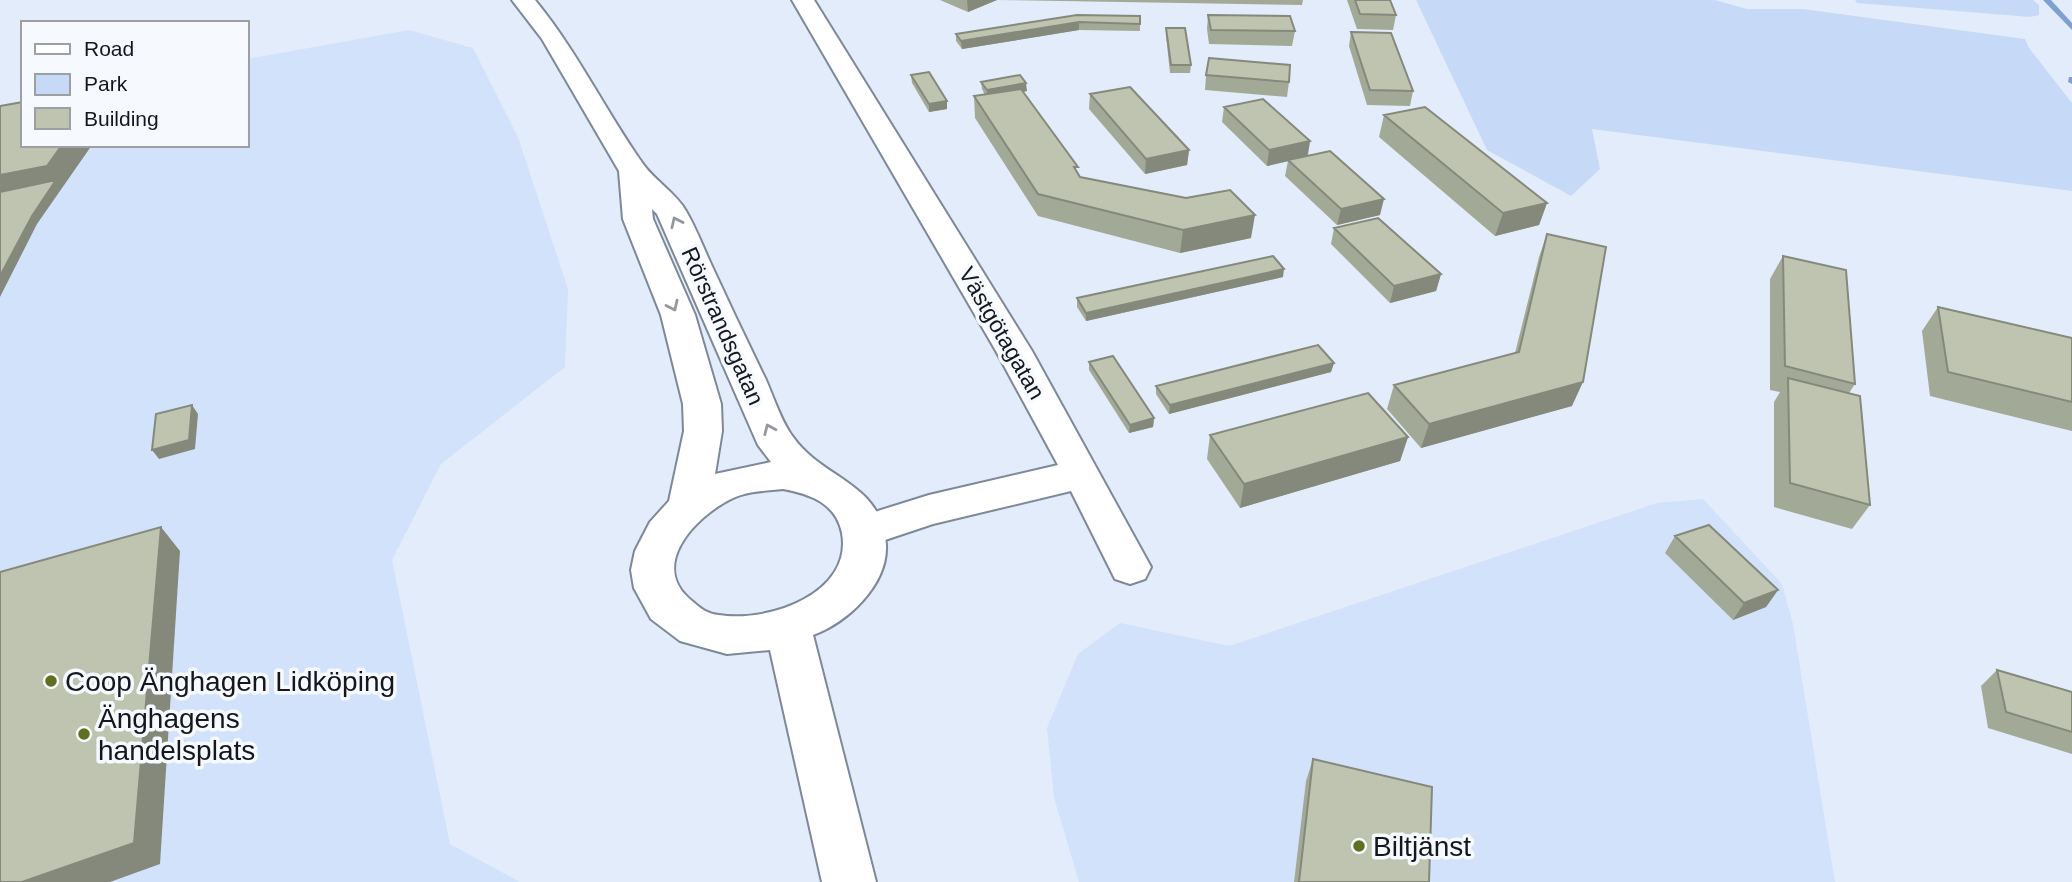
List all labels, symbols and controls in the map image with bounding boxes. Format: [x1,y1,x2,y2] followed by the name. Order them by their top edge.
[21,21,248,147] legend
[84,37,134,60] text: Road
[84,72,128,95] text: Park
[84,107,159,130] text: Building
[670,217,684,229] one-way arrow
[677,243,769,409] street label: Rörstrandsgatan
[954,262,1050,404] street label: Västgötagatan
[665,299,679,311] one-way arrow
[763,424,777,436] one-way arrow
[65,666,395,697] place label: Coop Änghagen Lidköping
[43,673,59,689] marker: Coop Änghagen Lidköping
[98,703,255,766] place label: Änghagens handelsplats
[76,726,92,742] marker: Änghagens handelsplats
[1373,831,1471,862] place label: Biltjänst
[1351,838,1367,854] marker: Biltjänst

